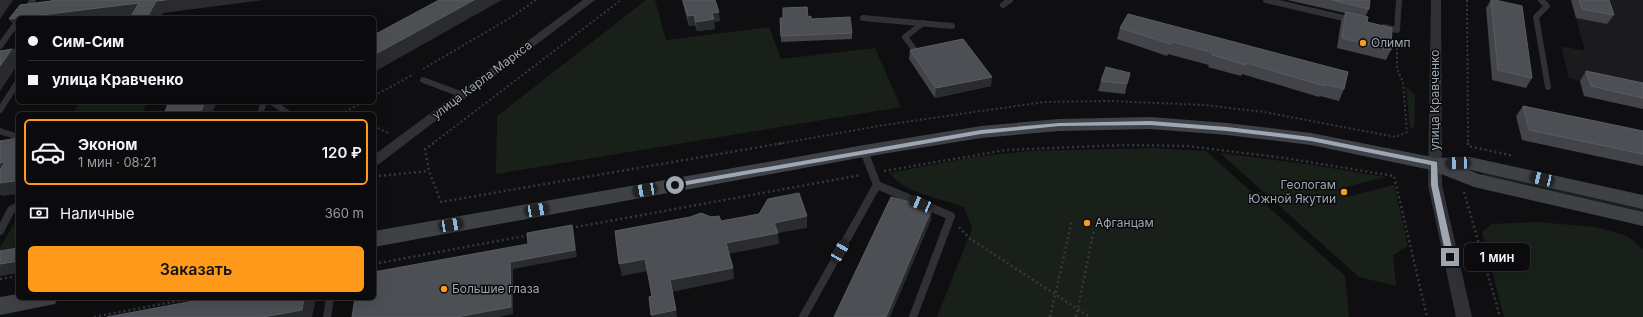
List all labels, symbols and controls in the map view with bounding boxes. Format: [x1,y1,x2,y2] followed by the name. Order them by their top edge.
[52,32,124,51] text: Сим-Сим
[1371,35,1410,50] place label: Олимп
[429,37,535,122] street label: улица Карла Маркса
[1358,38,1368,48] marker: Олимп
[1427,50,1442,150] street label: улица Кравченко
[52,70,184,89] text: улица Кравченко
[30,134,66,170] icon: car
[78,135,137,154] text: Эконом
[322,143,362,162] text: 120 ₽
[78,154,157,170] text: 1 мин · 08:21
[1446,157,1470,169] car
[1529,170,1555,188] car
[666,176,684,194] route start
[1248,177,1336,206] place label: Геологам Южной Якутии
[632,182,658,198] car
[1339,187,1349,197] marker: Геологам Южной Якутии
[908,194,934,214] car
[28,202,50,224] icon: cash
[524,202,550,218] car
[60,204,134,223] text: Наличные
[325,205,364,221] text: 360 m
[1095,215,1154,230] place label: Афганцам
[438,217,464,233] car
[1082,218,1092,228] marker: Афганцам
[829,238,851,264] car
[1464,243,1530,271] callout: 1 мин
[28,246,364,292] button: Заказать
[1441,248,1459,266] route end
[1479,249,1515,265] text: 1 мин
[452,281,539,296] place label: Большие глаза
[439,284,449,294] marker: Большие глаза

